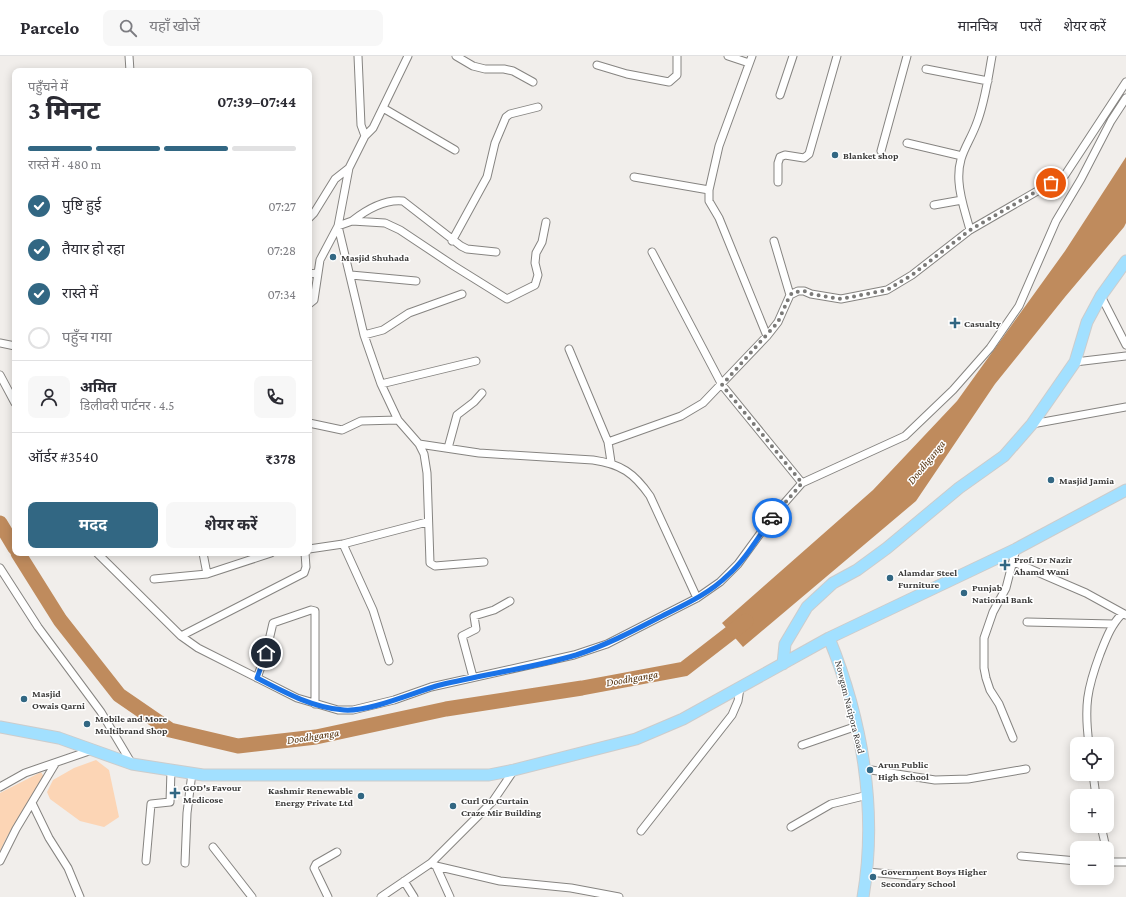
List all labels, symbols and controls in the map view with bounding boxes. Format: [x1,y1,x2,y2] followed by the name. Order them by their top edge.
[103,10,383,46] search box
[20,17,79,38] text: Parcelo
[117,17,139,39] icon: search
[149,18,200,34] text: यहाँ खोजें
[958,18,998,34] text: मानचित्र
[1020,18,1042,34] text: परतें
[1064,18,1106,34] text: शेयर करें
[28,79,68,94] text: पहुँचने में
[217,94,296,110] text: 07:39–07:44
[28,96,100,125] text: 3 मिनट
[830,150,840,160] marker: Blanket shop
[843,150,899,161] place label: Blanket shop
[28,157,101,172] text: रास्ते में · 480 m
[1034,166,1068,200] pin
[1040,172,1062,194] icon: bag
[28,195,50,217] icon: check
[62,197,101,213] text: पुष्टि हुई
[268,199,296,214] text: 07:27
[28,239,50,261] icon: check
[62,241,125,257] text: तैयार हो रहा
[267,243,296,258] text: 07:28
[328,252,338,262] marker: Masjid Shuhada
[341,252,409,264] place label: Masjid Shuhada
[28,283,50,305] icon: check
[62,285,98,301] text: रास्ते में
[267,287,296,302] text: 07:34
[949,317,961,329] marker: Casualty
[964,318,1001,329] place label: Casualty
[62,329,112,345] text: पहुँच गया
[28,376,70,418] button: person
[254,376,296,418] button: phone
[80,379,116,395] text: अमित
[80,398,174,413] text: डिलीवरी पार्टनर · 4.5
[905,438,948,487] water label: Doodhganga
[28,449,98,465] text: ऑर्डर #3540
[265,451,296,467] text: ₹378
[1046,475,1056,485] marker: Masjid Jamia
[1059,475,1114,487] place label: Masjid Jamia
[752,498,792,538] courier
[28,502,158,548] button: मदद
[166,502,296,548] button: शेयर करें
[761,507,783,529] icon: car
[1013,554,1072,577] place label: Prof. Dr Nazir Ahamd Wani
[999,559,1011,571] marker: Prof. Dr Nazir Ahamd Wani
[897,567,957,590] place label: Alamdar Steel Furniture
[885,573,895,583] marker: Alamdar Steel Furniture
[972,582,1033,605] place label: Punjab National Bank
[959,588,969,598] marker: Punjab National Bank
[249,636,283,670] pin
[255,642,277,664] icon: home
[833,659,867,755] street label: Nowgam Natipora Road
[605,668,659,689] water label: Doodhganga
[32,688,85,711] place label: Masjid Owais Qarni
[19,694,29,704] marker: Masjid Owais Qarni
[95,713,168,736] place label: Mobile and More Multibrand Shop
[82,719,92,729] marker: Mobile and More Multibrand Shop
[286,726,340,747] water label: Doodhganga
[1070,737,1114,885] map controls
[1070,737,1114,781] button: locate
[877,759,929,782] place label: Arun Public High School
[865,765,875,775] marker: Arun Public High School
[183,782,241,805] place label: GOD's Favour Medicose
[268,785,354,808] place label: Kashmir Renewable Energy Private Ltd
[170,788,180,798] marker: GOD's Favour Medicose
[1070,789,1114,833] button: +
[356,791,366,801] marker: Kashmir Renewable Energy Private Ltd
[461,795,541,818] place label: Curl On Curtain Craze Mir Building
[448,801,458,811] marker: Curl On Curtain Craze Mir Building
[1070,841,1114,885] button: −
[881,866,987,889] place label: Government Boys Higher Secondary School
[868,872,878,882] marker: Government Boys Higher Secondary School

